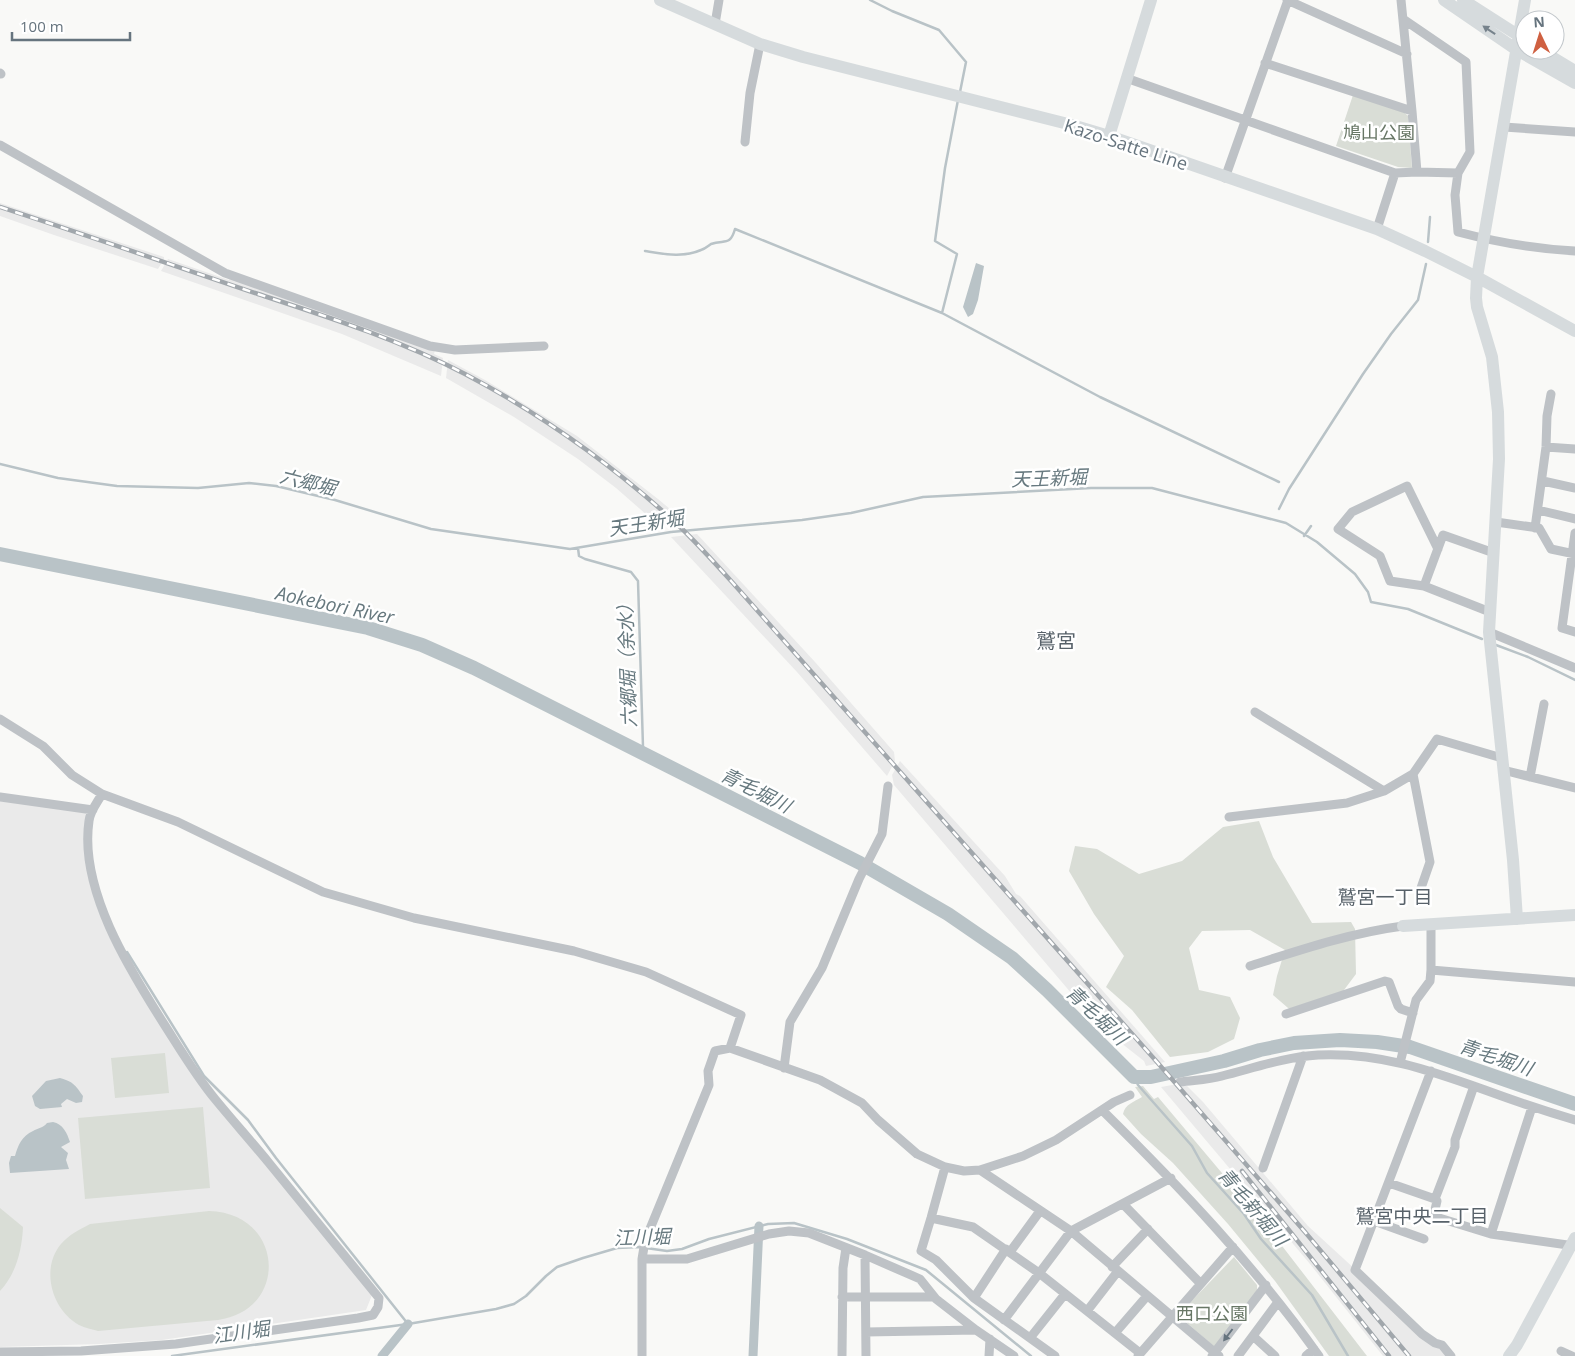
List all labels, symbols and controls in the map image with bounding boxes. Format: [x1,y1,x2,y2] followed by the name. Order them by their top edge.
[12,10,130,42] scale bar
[1515,10,1565,60] north arrow
[1533,12,1545,31] text: N
[20,16,64,36] text: 100 m
[1482,25,1496,35] one-way arrow
[1061,113,1191,175] street label: Kazo-Satte Line
[1343,120,1415,144] park label: 鳩山公園
[277,462,342,502] water label: 六郷堀
[1011,464,1090,492] water label: 天王新堀
[606,504,689,542] water label: 天王新堀
[271,579,398,631] water label: Aokebori River
[612,594,642,728] water label: 六郷堀（余水）
[1036,627,1076,654] district label: 鷲宮
[716,761,798,820] water label: 青毛堀川
[1337,884,1433,910] district label: 鷲宮一丁目
[1061,979,1135,1052] water label: 青毛堀川
[1456,1032,1538,1082] water label: 青毛堀川
[1213,1162,1295,1253] water label: 青毛新堀川
[1355,1203,1489,1229] district label: 鷲宮中央二丁目
[613,1223,674,1251] water label: 江川堀
[1176,1301,1248,1325] park label: 西口公園
[211,1315,274,1349] water label: 江川堀
[1223,1328,1234,1341] one-way arrow

